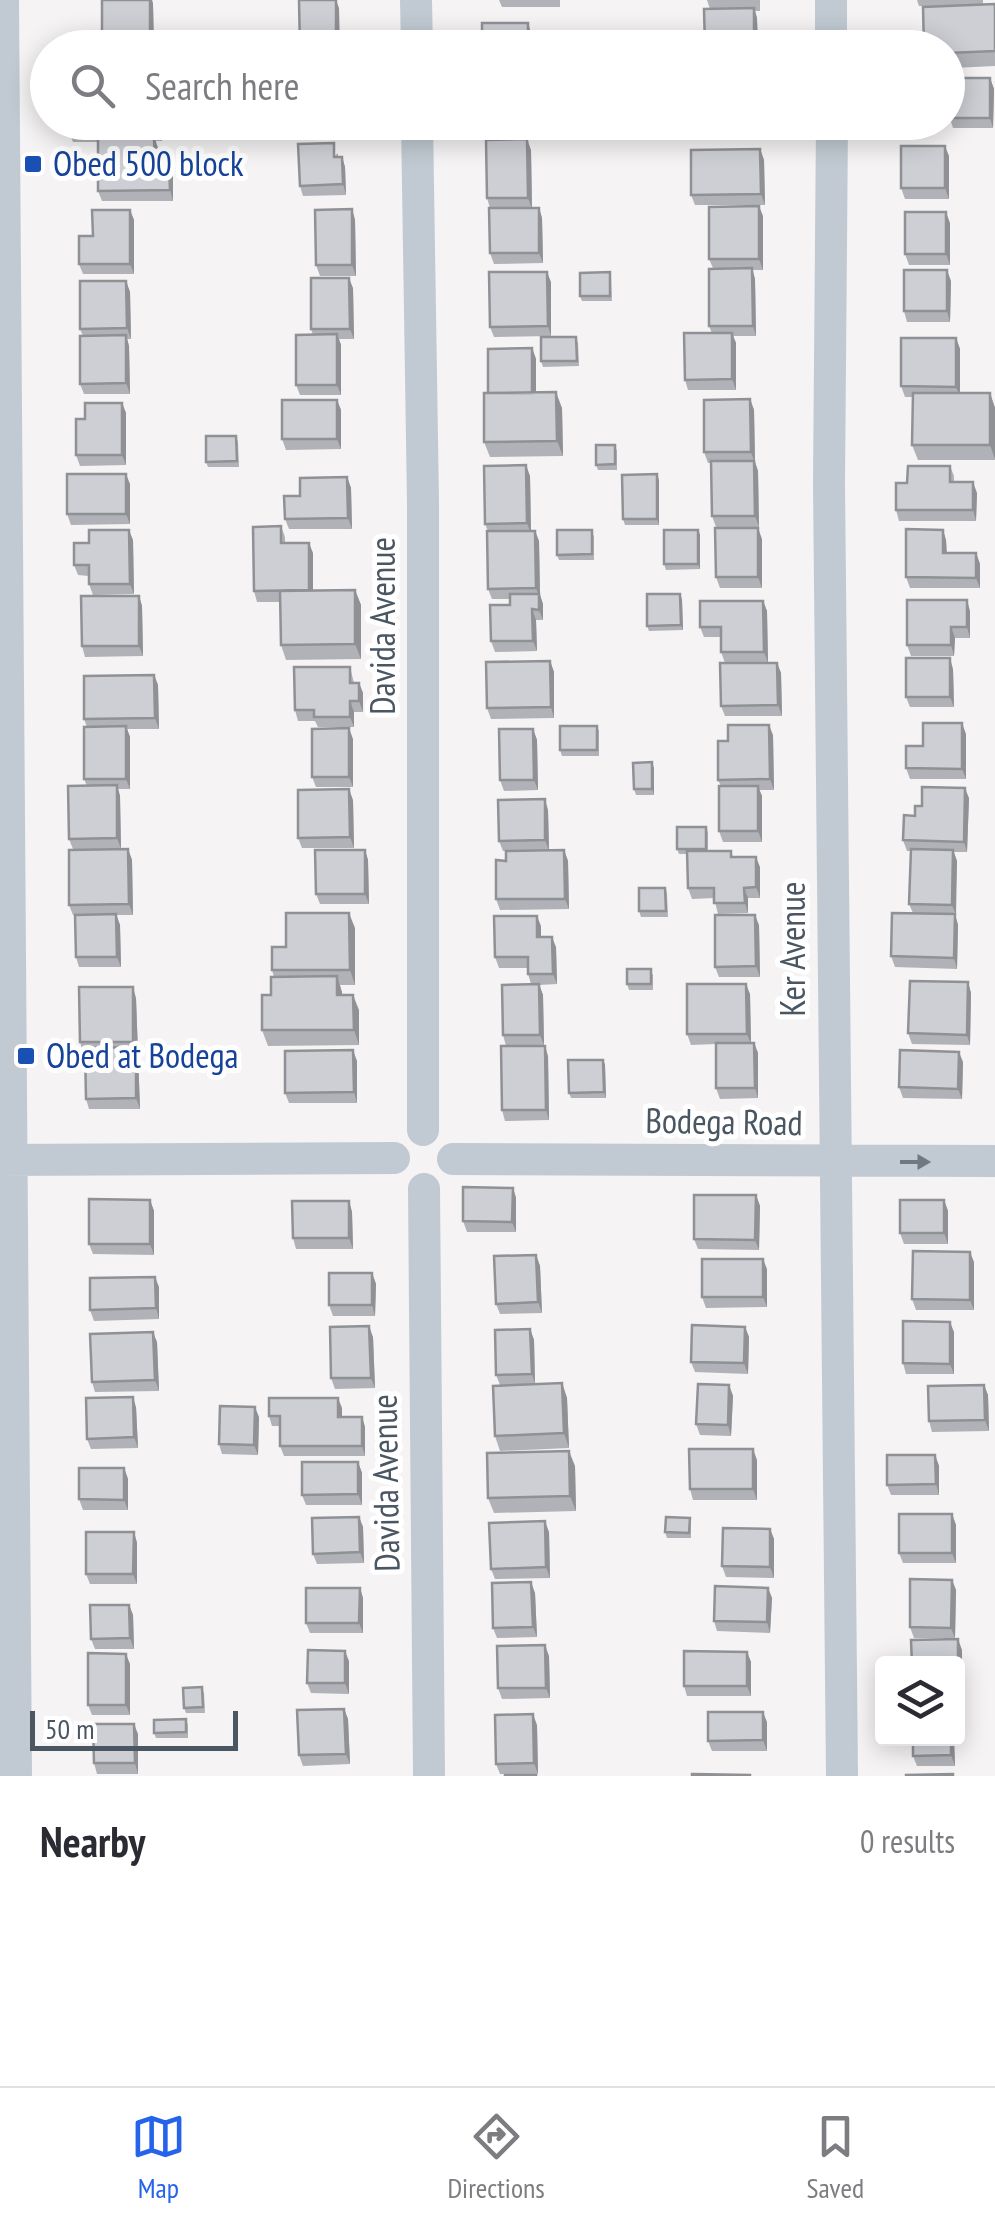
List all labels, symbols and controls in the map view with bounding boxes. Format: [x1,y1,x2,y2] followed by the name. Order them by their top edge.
[30,30,965,140] search box
[65,58,120,113] icon: search
[145,61,299,110] text: Search here
[53,140,244,186] place label: Obed 500 block
[22,153,44,175] marker: Obed 500 block
[359,537,405,715] street label: Davida Avenue
[769,882,815,1016] street label: Ker Avenue
[46,1032,239,1078] place label: Obed at Bodega
[15,1045,37,1067] marker: Obed at Bodega
[645,1097,803,1145] street label: Bodega Road
[899,1154,931,1170] one-way arrow
[360,1394,410,1572] street label: Davida Avenue
[875,1656,965,1746] map controls
[875,1656,965,1746] button: layers
[30,1706,238,1750] scale bar
[45,1710,94,1747] text: 50 m
[40,1814,145,1869] text: Nearby
[860,1820,955,1862] text: 0 results
[131,2109,186,2206] tab: Map
[447,2109,545,2206] tab: Directions
[806,2109,864,2206] tab: Saved

